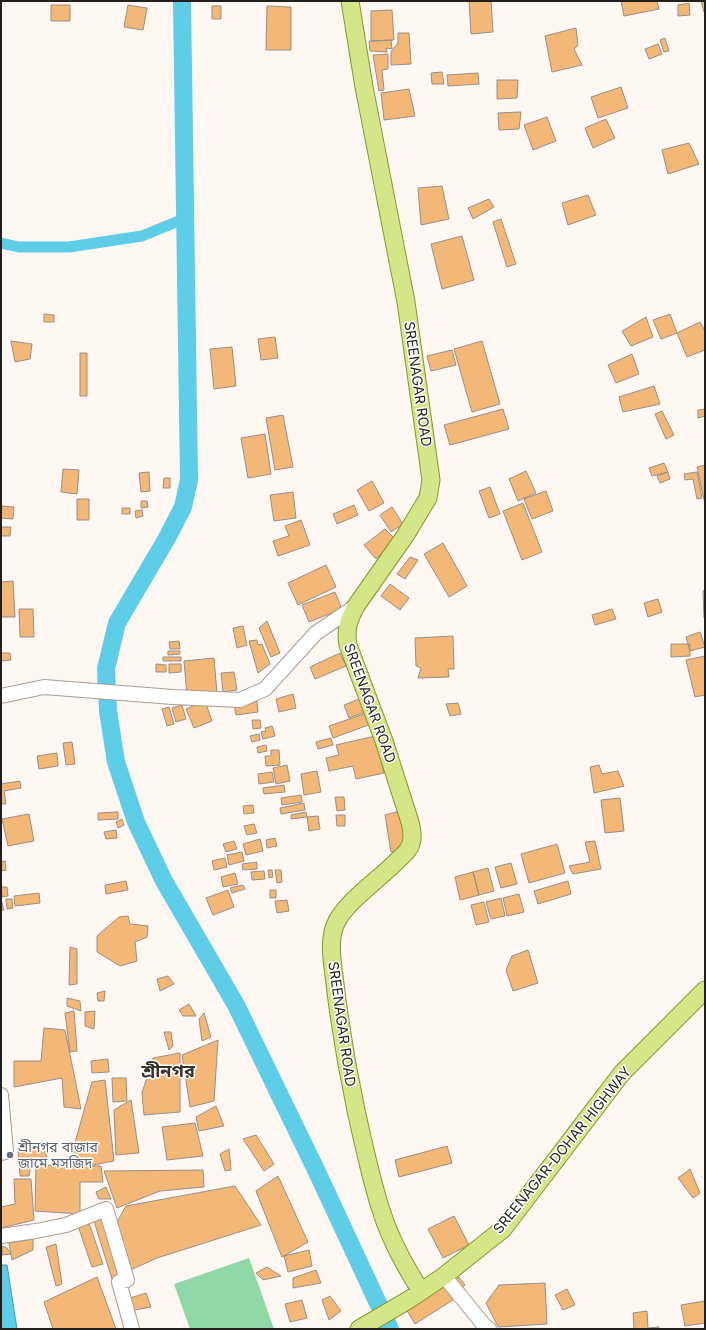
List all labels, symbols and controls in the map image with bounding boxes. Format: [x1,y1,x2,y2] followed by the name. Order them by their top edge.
[401,320,436,448] street label: SREENAGAR ROAD
[341,641,400,765] street label: SREENAGAR ROAD
[325,960,360,1088] street label: SREENAGAR ROAD
[140,1060,196,1081] district label: শ্রীনগর
[489,1062,635,1237] street label: SREENAGAR-DOHAR HIGHWAY
[17,1138,99,1171] place label: শ্রীনগর বাজার জামে মসজিদ
[5,1150,15,1160] marker: শ্রীনগর বাজার জামে মসজিদ

